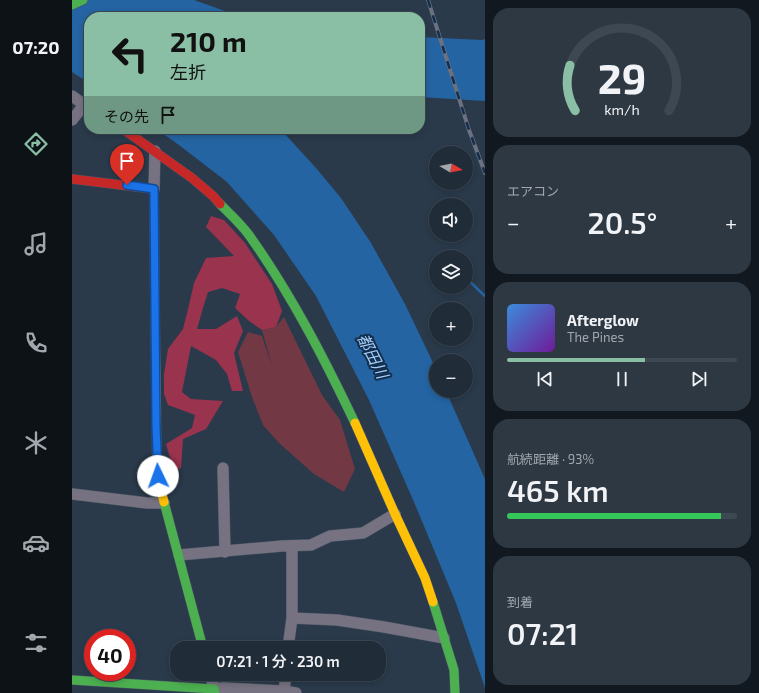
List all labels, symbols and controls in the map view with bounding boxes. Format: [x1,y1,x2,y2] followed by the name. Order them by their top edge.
[170,24,247,58] text: 210 m
[104,28,156,80] icon: left
[12,36,60,58] text: 07:20
[598,51,646,101] text: 29
[170,61,206,83] text: 左折
[604,100,640,117] text: km/h
[157,104,179,126] icon: arrive
[104,107,149,125] text: その先
[22,130,50,158] icon: directions
[110,144,144,185] pin
[429,146,473,190] north arrow
[429,146,473,398] map controls
[116,150,138,172] icon: arrive
[507,183,559,199] text: エアコン
[429,198,473,242] button: sound
[587,204,657,240] text: 20.5°
[507,209,520,235] text: −
[725,209,737,235] text: +
[22,230,50,258] icon: music
[429,250,473,294] button: layers
[429,302,473,346] button: +
[567,311,639,329] text: Afterglow
[22,329,50,357] icon: phone
[567,329,624,345] text: The Pines
[354,330,394,383] water label: 都田川
[429,354,473,398] button: −
[534,368,556,390] icon: previous
[611,368,633,390] icon: pause
[688,368,710,390] icon: next
[22,429,50,457] icon: climate
[507,451,594,467] text: 航続距離 · 93%
[137,455,179,497] position arrow
[507,472,609,508] text: 465 km
[22,529,50,557] icon: car
[507,594,533,610] text: 到着
[507,615,578,651] text: 07:21
[22,629,50,657] icon: filters
[84,629,136,681] speed limit sign: 40
[216,652,340,670] text: 07:21 · 1 分 · 230 m

